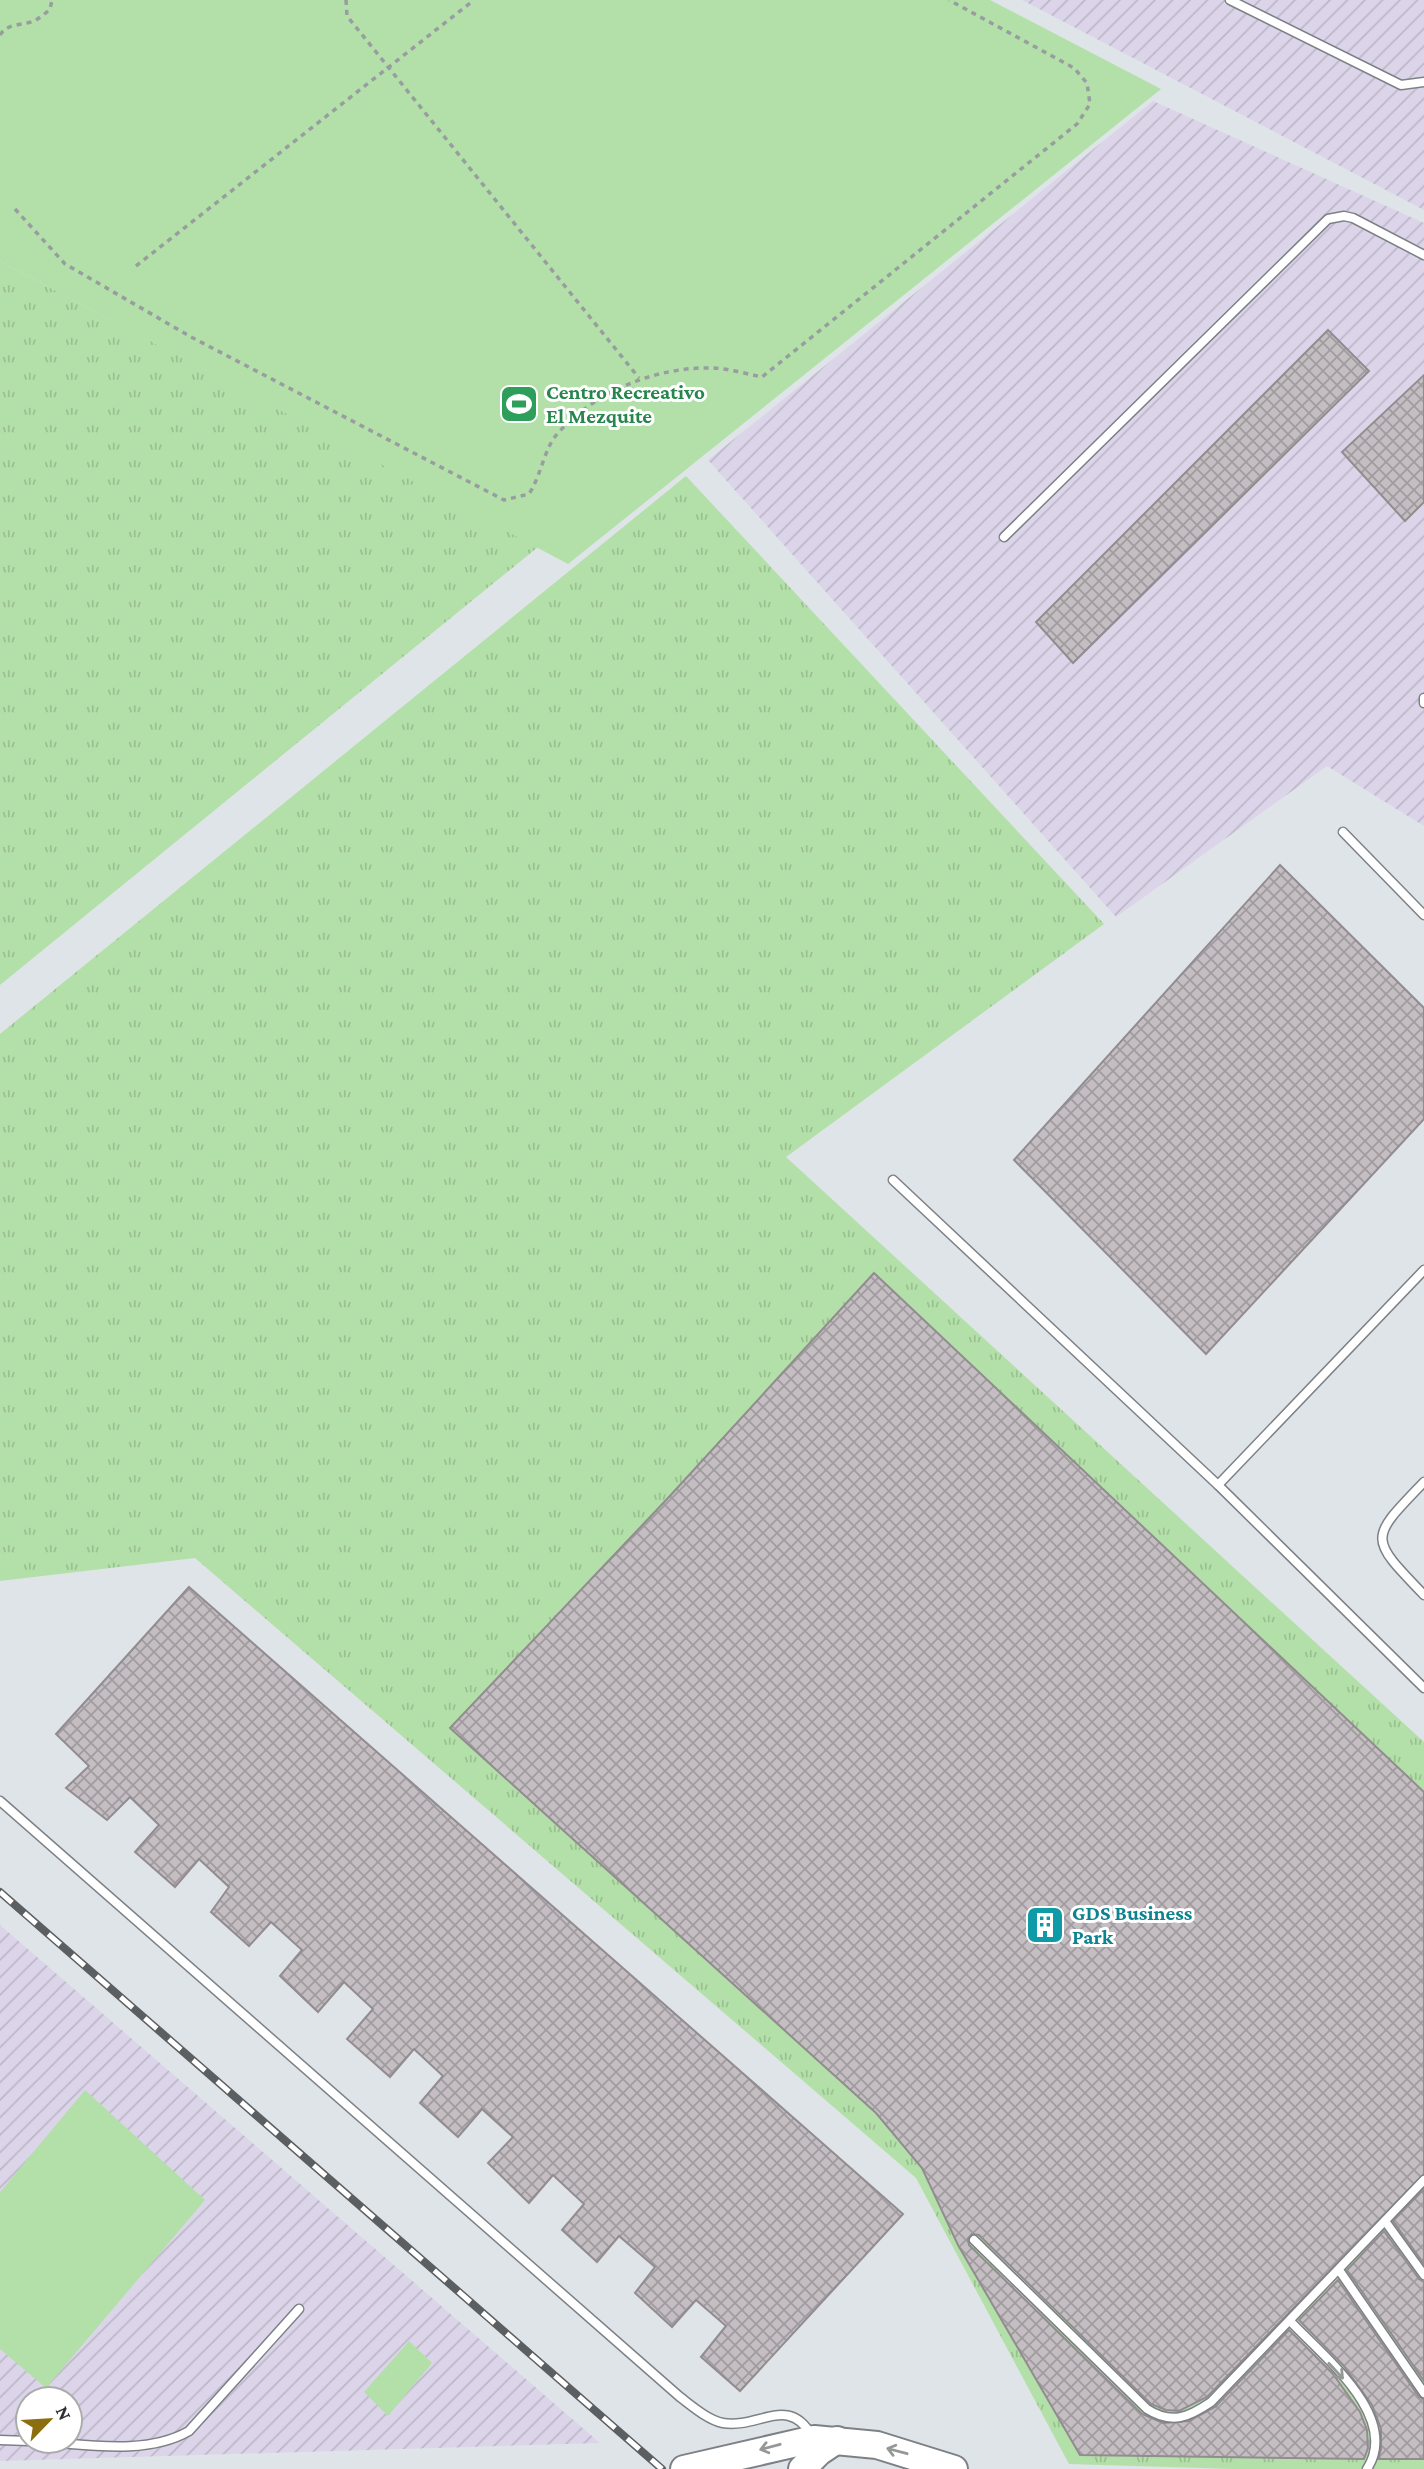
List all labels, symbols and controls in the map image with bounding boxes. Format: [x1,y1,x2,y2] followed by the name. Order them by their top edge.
[546,380,705,428] place label: Centro Recreativo El Mezquite
[498,383,540,425] sports icon: Centro Recreativo El Mezquite
[1072,1901,1193,1949] place label: GDS Business Park
[1024,1904,1066,1946] building icon: GDS Business Park
[1328,2362,1345,2379] one-way arrow
[14,2385,84,2455] north arrow
[52,2403,76,2423] text: N
[759,2441,782,2454] one-way arrow
[886,2443,908,2456] one-way arrow

